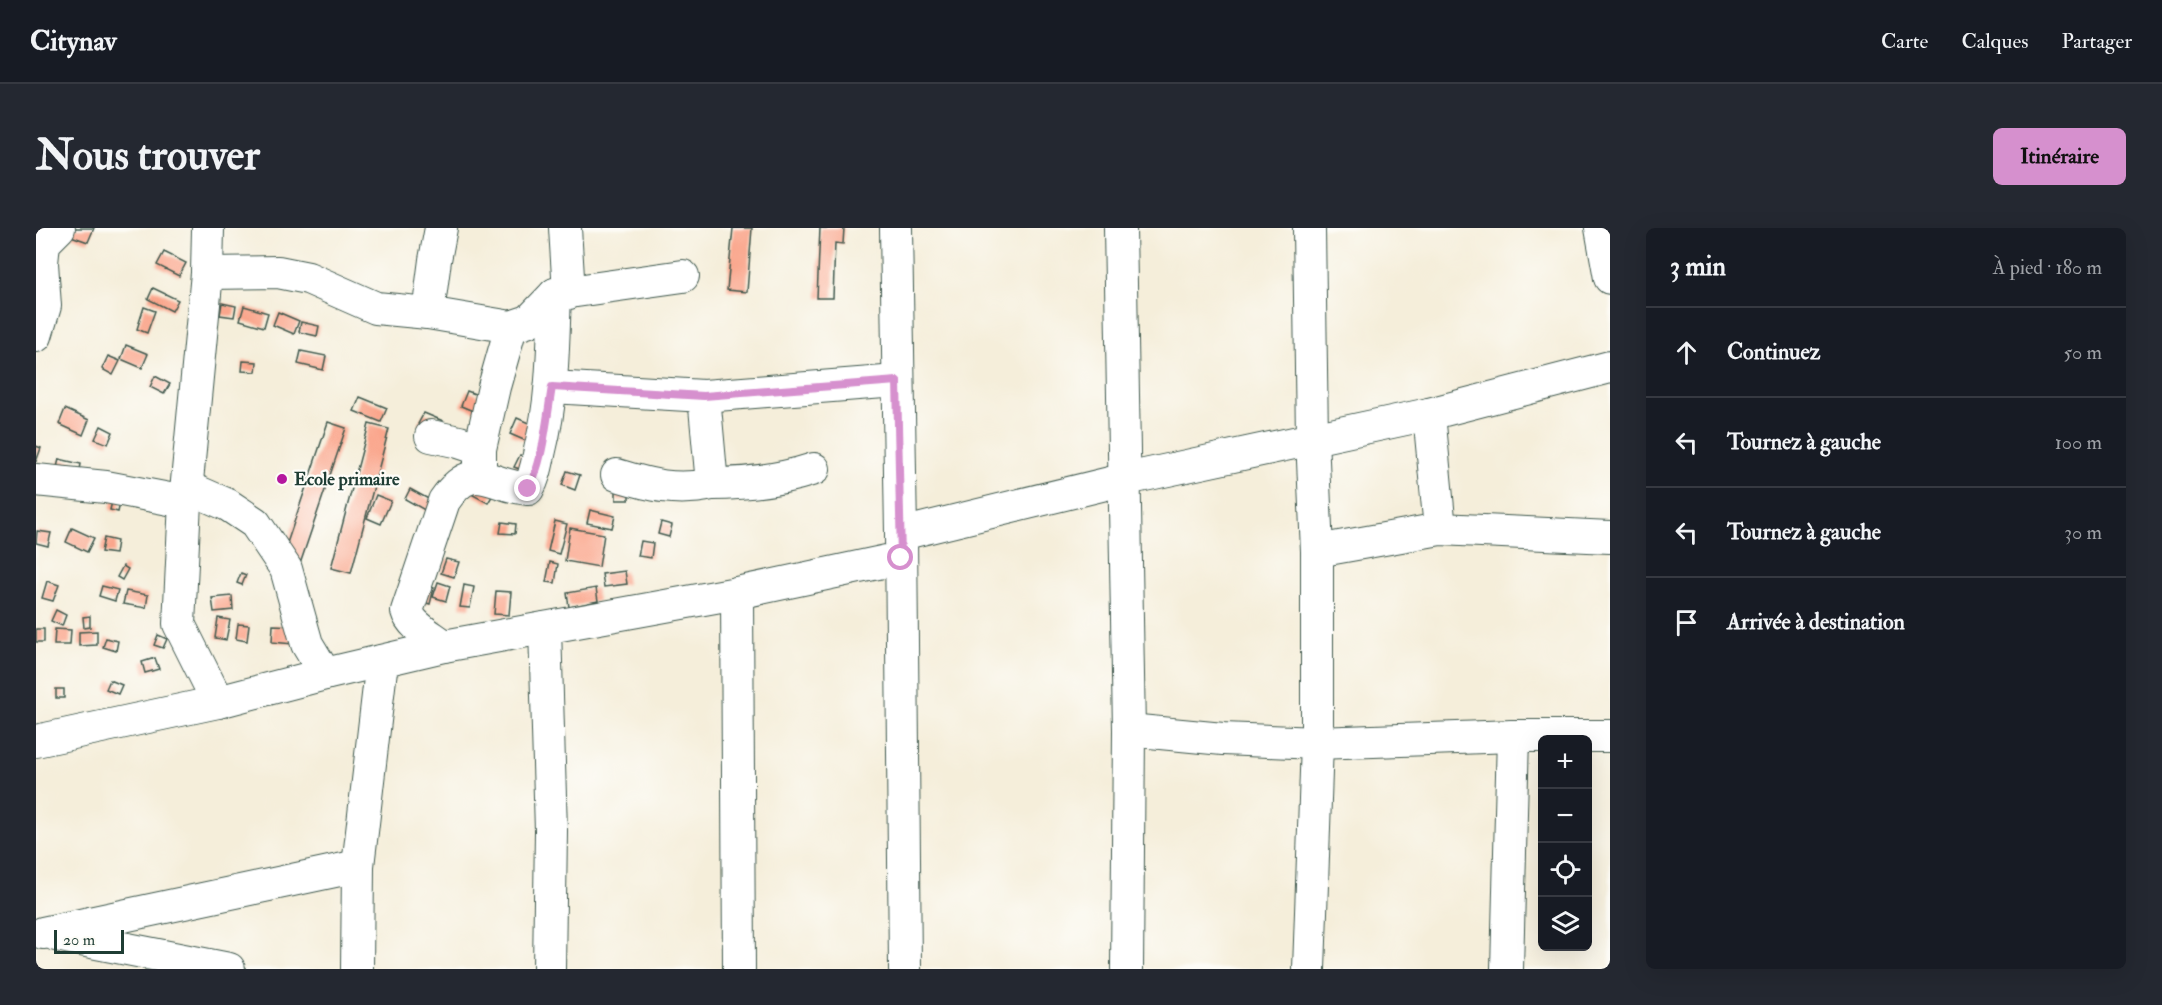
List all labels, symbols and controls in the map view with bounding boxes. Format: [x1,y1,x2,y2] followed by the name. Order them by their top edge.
[30,24,117,59] text: Citynav
[1881,28,1928,55] text: Carte
[1961,28,2028,55] text: Calques
[2061,28,2132,55] text: Partager
[1993,128,2126,185] button: Itinéraire
[36,130,260,182] text: Nous trouver
[1670,251,1726,283] text: 3 min
[1993,255,2102,280] text: À pied · 180 m
[1670,336,1703,369] icon: ahead
[1727,338,1820,366] text: Continuez
[2063,340,2102,365] text: 50 m
[1670,426,1703,459] icon: left
[1727,428,1881,456] text: Tournez à gauche
[2055,430,2102,455] text: 100 m
[294,468,400,491] place label: Ecole primaire
[275,472,289,486] marker: Ecole primaire
[514,475,540,501] route end
[1670,516,1703,549] icon: left
[1727,518,1881,546] text: Tournez à gauche
[2064,520,2102,545] text: 30 m
[887,544,913,570] route start
[1670,606,1703,639] icon: arrive
[1727,608,1905,636] text: Arrivée à destination
[1538,735,1592,951] map controls
[1538,735,1592,789] button: +
[1538,789,1592,843] button: −
[1538,843,1592,897] button: locate
[1538,897,1592,951] button: layers
[54,927,124,954] scale bar
[63,930,95,950] text: 20 m

